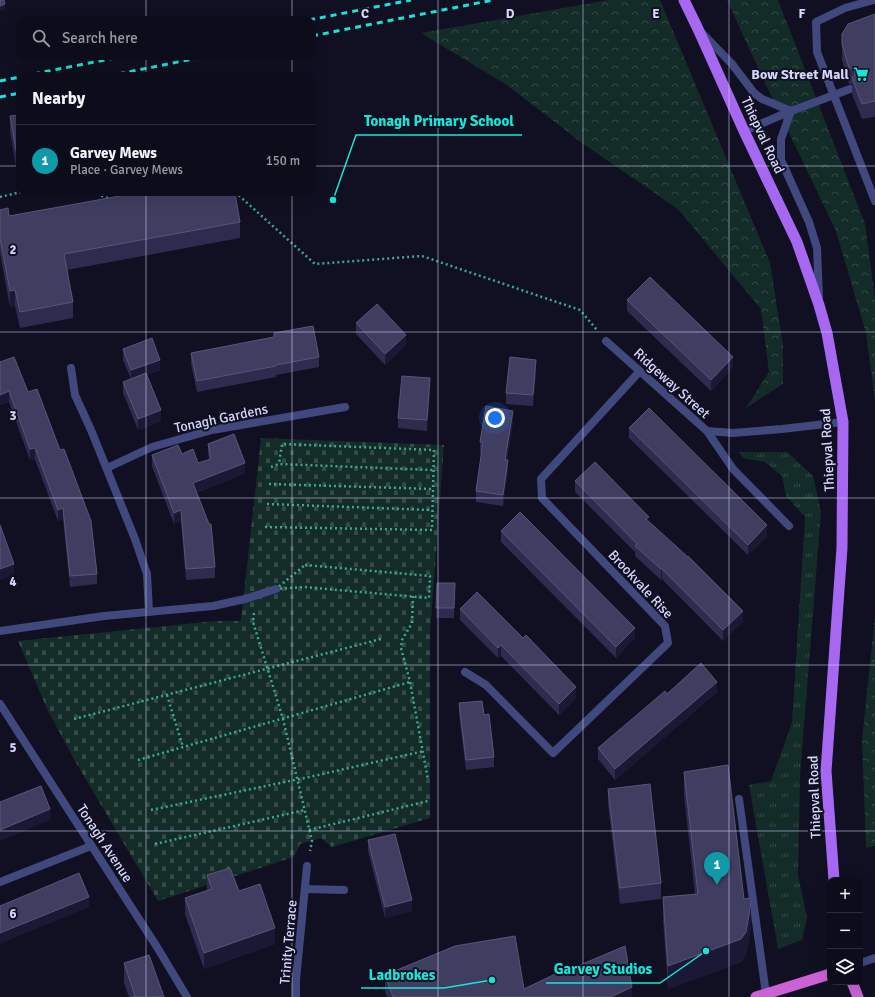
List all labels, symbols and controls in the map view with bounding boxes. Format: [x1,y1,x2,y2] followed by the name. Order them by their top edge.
[361,6,369,22] text: C
[506,6,515,22] text: D
[652,6,660,22] text: E
[799,6,806,22] text: F
[16,16,316,60] search box
[30,27,52,49] icon: search
[62,29,138,47] text: Search here
[852,65,870,83] supermarket icon: Bow Street Mall
[751,66,850,83] place label: Bow Street Mall
[32,88,85,109] text: Nearby
[737,94,788,177] street label: Thiepval Road
[356,108,522,135] callout: Tonagh Primary School
[364,112,514,130] text: Tonagh Primary School
[70,144,157,162] text: Garvey Mews
[41,153,49,169] text: 1
[266,153,300,169] text: 150 m
[70,162,183,178] text: Place · Garvey Mews
[9,242,17,258] text: 2
[630,345,713,422] street label: Ridgeway Street
[173,400,269,437] street label: Tonagh Gardens
[9,408,17,424] text: 3
[485,408,505,428] your location
[817,408,838,492] street label: Thiepval Road
[605,547,677,622] street label: Brookvale Rise
[9,574,17,590] text: 4
[9,740,17,756] text: 5
[805,755,824,839] street label: Thiepval Road
[73,801,136,885] street label: Tonagh Avenue
[704,852,730,885] pin: 1
[827,877,863,985] map controls
[827,877,863,913] button: +
[276,899,301,985] street label: Trinity Terrace
[9,906,17,922] text: 6
[827,913,863,949] button: −
[827,949,863,985] button: layers
[546,956,660,983] callout: Garvey Studios
[554,960,653,978] text: Garvey Studios
[361,961,444,988] callout: Ladbrokes
[369,966,436,984] text: Ladbrokes

